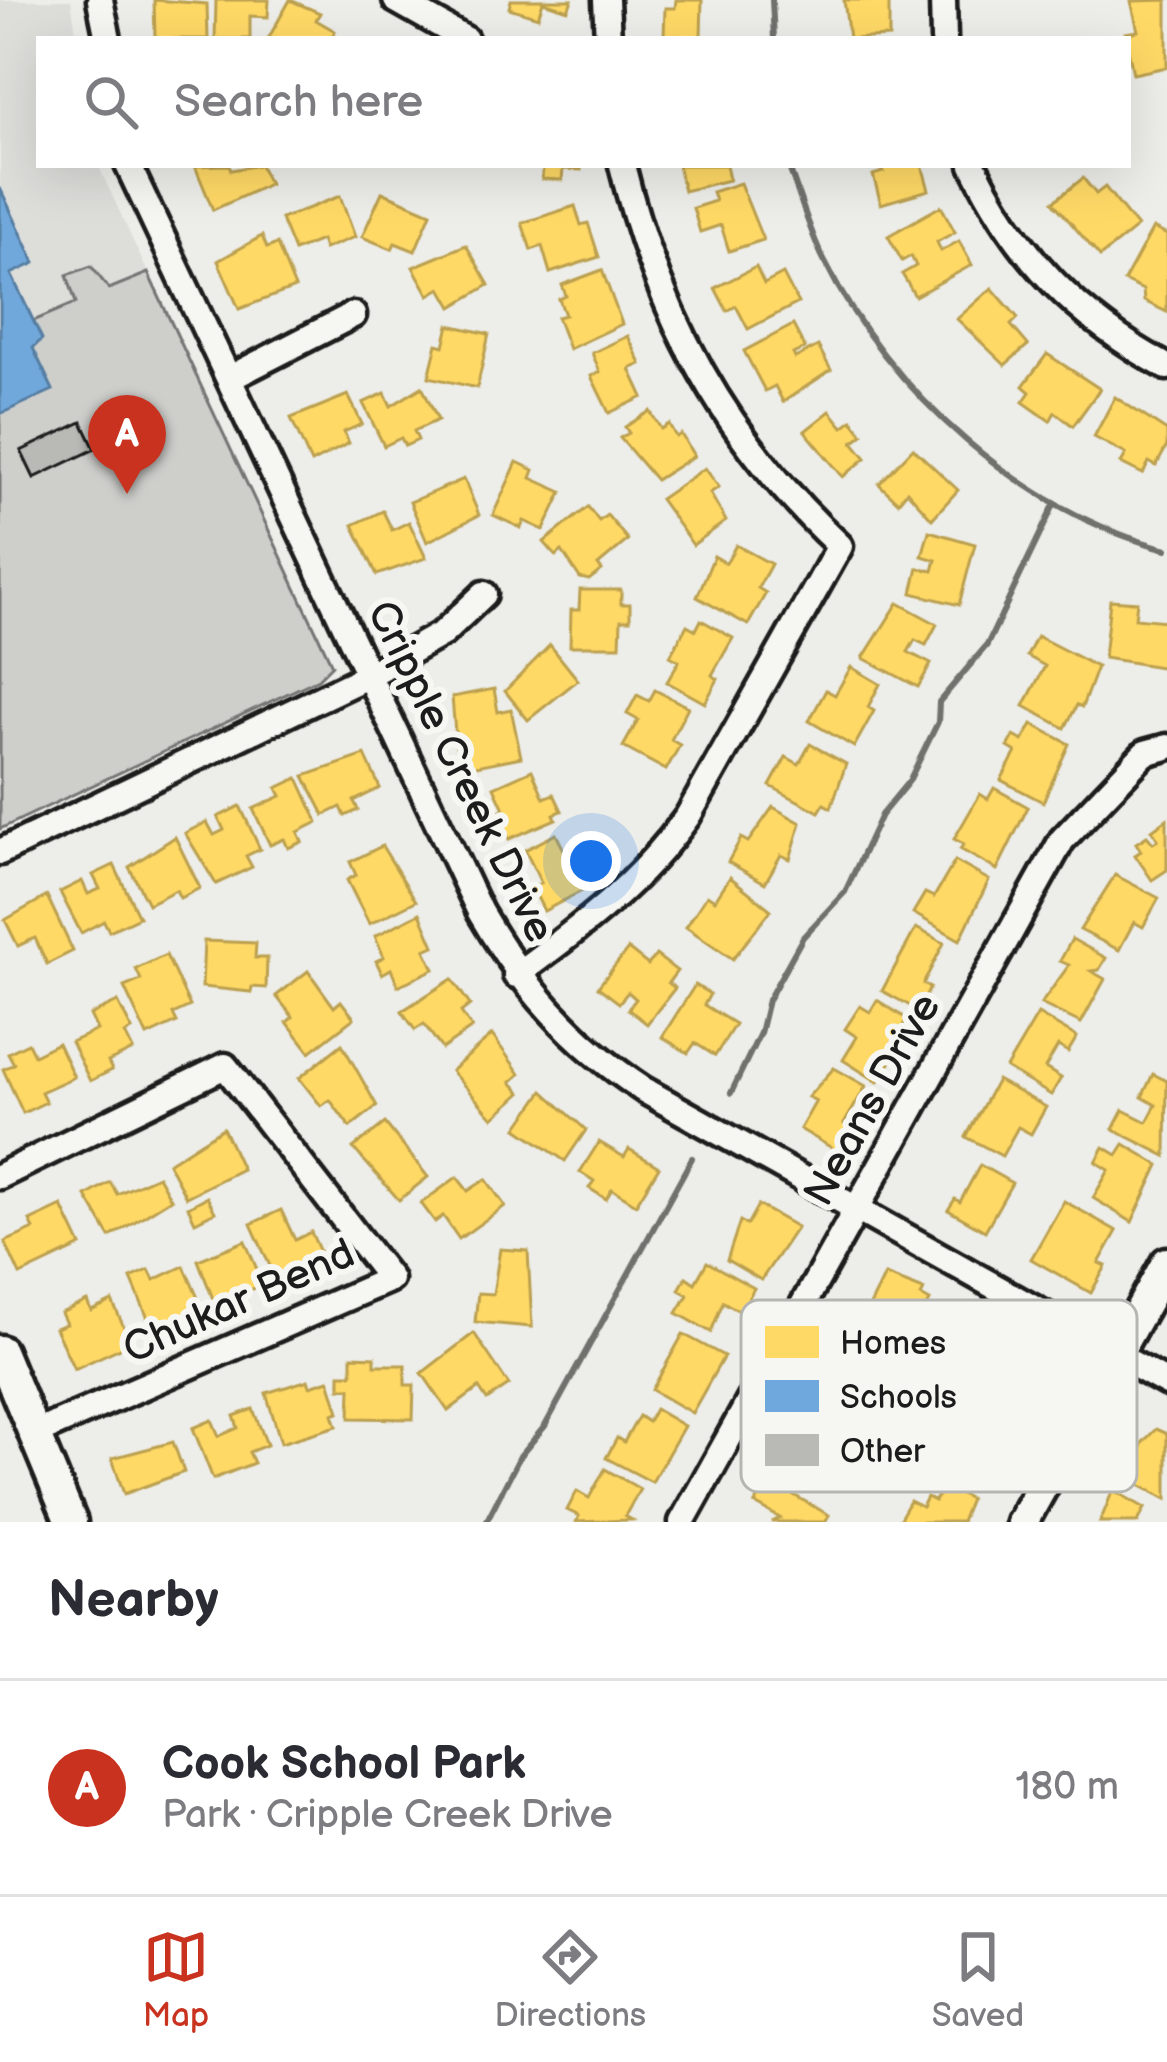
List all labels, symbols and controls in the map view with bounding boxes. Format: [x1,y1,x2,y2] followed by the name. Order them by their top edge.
[36,36,1131,168] search box
[78,69,144,135] icon: search
[174,75,423,130] text: Search here
[88,395,166,494] pin: A
[355,593,565,951] street label: Cripple Creek Drive
[561,831,621,891] your location
[794,985,952,1215] street label: Neans Drive
[115,1228,363,1376] street label: Chukar Bend
[741,1300,1137,1492] legend
[840,1324,946,1364] text: Homes
[840,1378,957,1418] text: Schools
[840,1432,926,1472] text: Other
[48,1570,219,1631] text: Nearby
[162,1737,526,1792] text: Cook School Park
[75,1764,99,1811] text: A
[1015,1764,1119,1811] text: 180 m
[162,1792,613,1839] text: Park · Cripple Creek Drive
[143,1924,209,2036] tab: Map
[494,1924,646,2036] tab: Directions
[932,1924,1024,2036] tab: Saved

